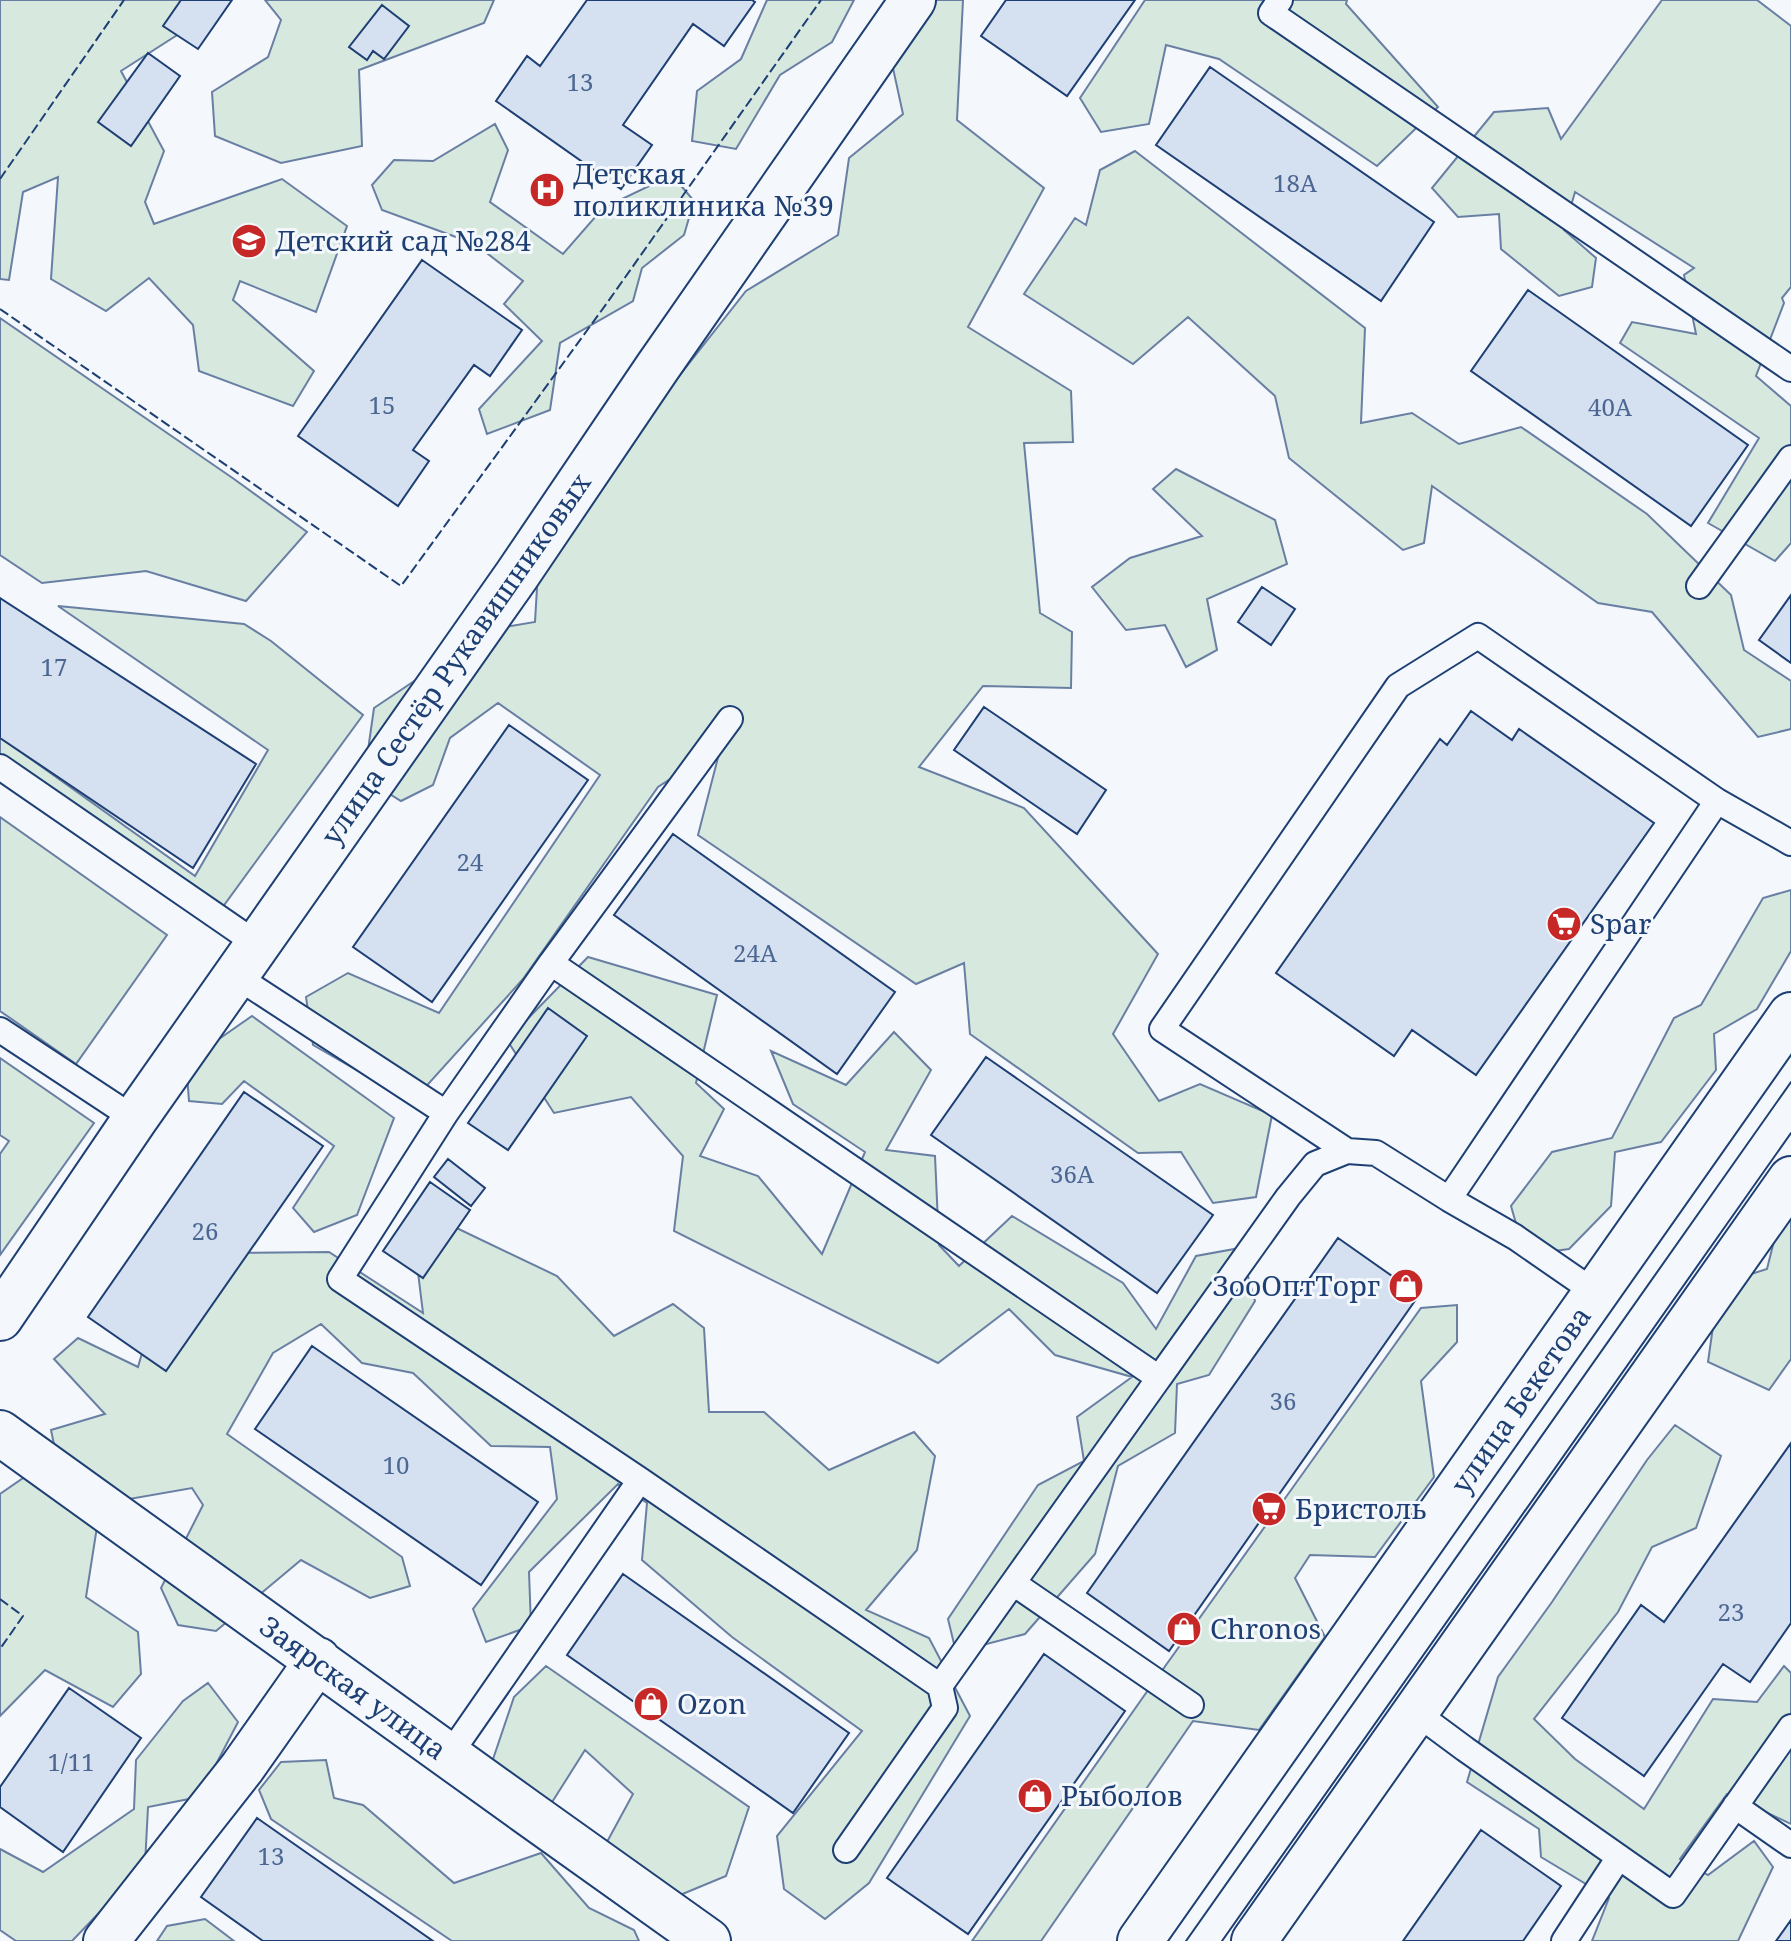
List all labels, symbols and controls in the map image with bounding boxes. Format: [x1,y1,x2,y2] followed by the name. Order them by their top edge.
[567,65,593,98] house number: 13
[573,154,834,224] place label: Детская поликлиника №39
[1273,166,1317,199] house number: 18А
[528,171,566,209] hospital icon: Детская поликлиника №39
[275,221,531,259] place label: Детский сад №284
[230,222,268,260] school or university icon: Детский сад №284
[369,388,395,421] house number: 15
[1588,390,1632,423] house number: 40А
[312,464,599,852] street label: улица Сестёр Рукавишниковых
[41,650,67,683] house number: 17
[457,845,484,878] house number: 24
[1590,904,1651,942] place label: Spar
[1545,905,1583,943] supermarket icon: Spar
[733,936,777,969] house number: 24А
[1050,1157,1094,1190] house number: 36А
[192,1214,218,1247] house number: 26
[1212,1266,1380,1304] place label: ЗооОптТорг
[1387,1267,1425,1305] shop icon: ЗооОптТорг
[1441,1298,1599,1501] street label: улица Бекетова
[1270,1384,1296,1417] house number: 36
[383,1448,409,1481] house number: 10
[1295,1489,1426,1527] place label: Бристоль
[1250,1490,1288,1528] supermarket icon: Бристоль
[1718,1595,1744,1628] house number: 23
[252,1606,455,1768] street label: Заярская улица
[1210,1609,1321,1647] place label: Chronos
[1165,1610,1203,1648] shop icon: Chronos
[677,1684,746,1722] place label: Ozon
[632,1685,670,1723] shop icon: Ozon
[47,1745,95,1778] house number: 1/11
[1061,1776,1182,1814] place label: Рыболов
[1016,1777,1054,1815] shop icon: Рыболов
[258,1839,284,1872] house number: 13

